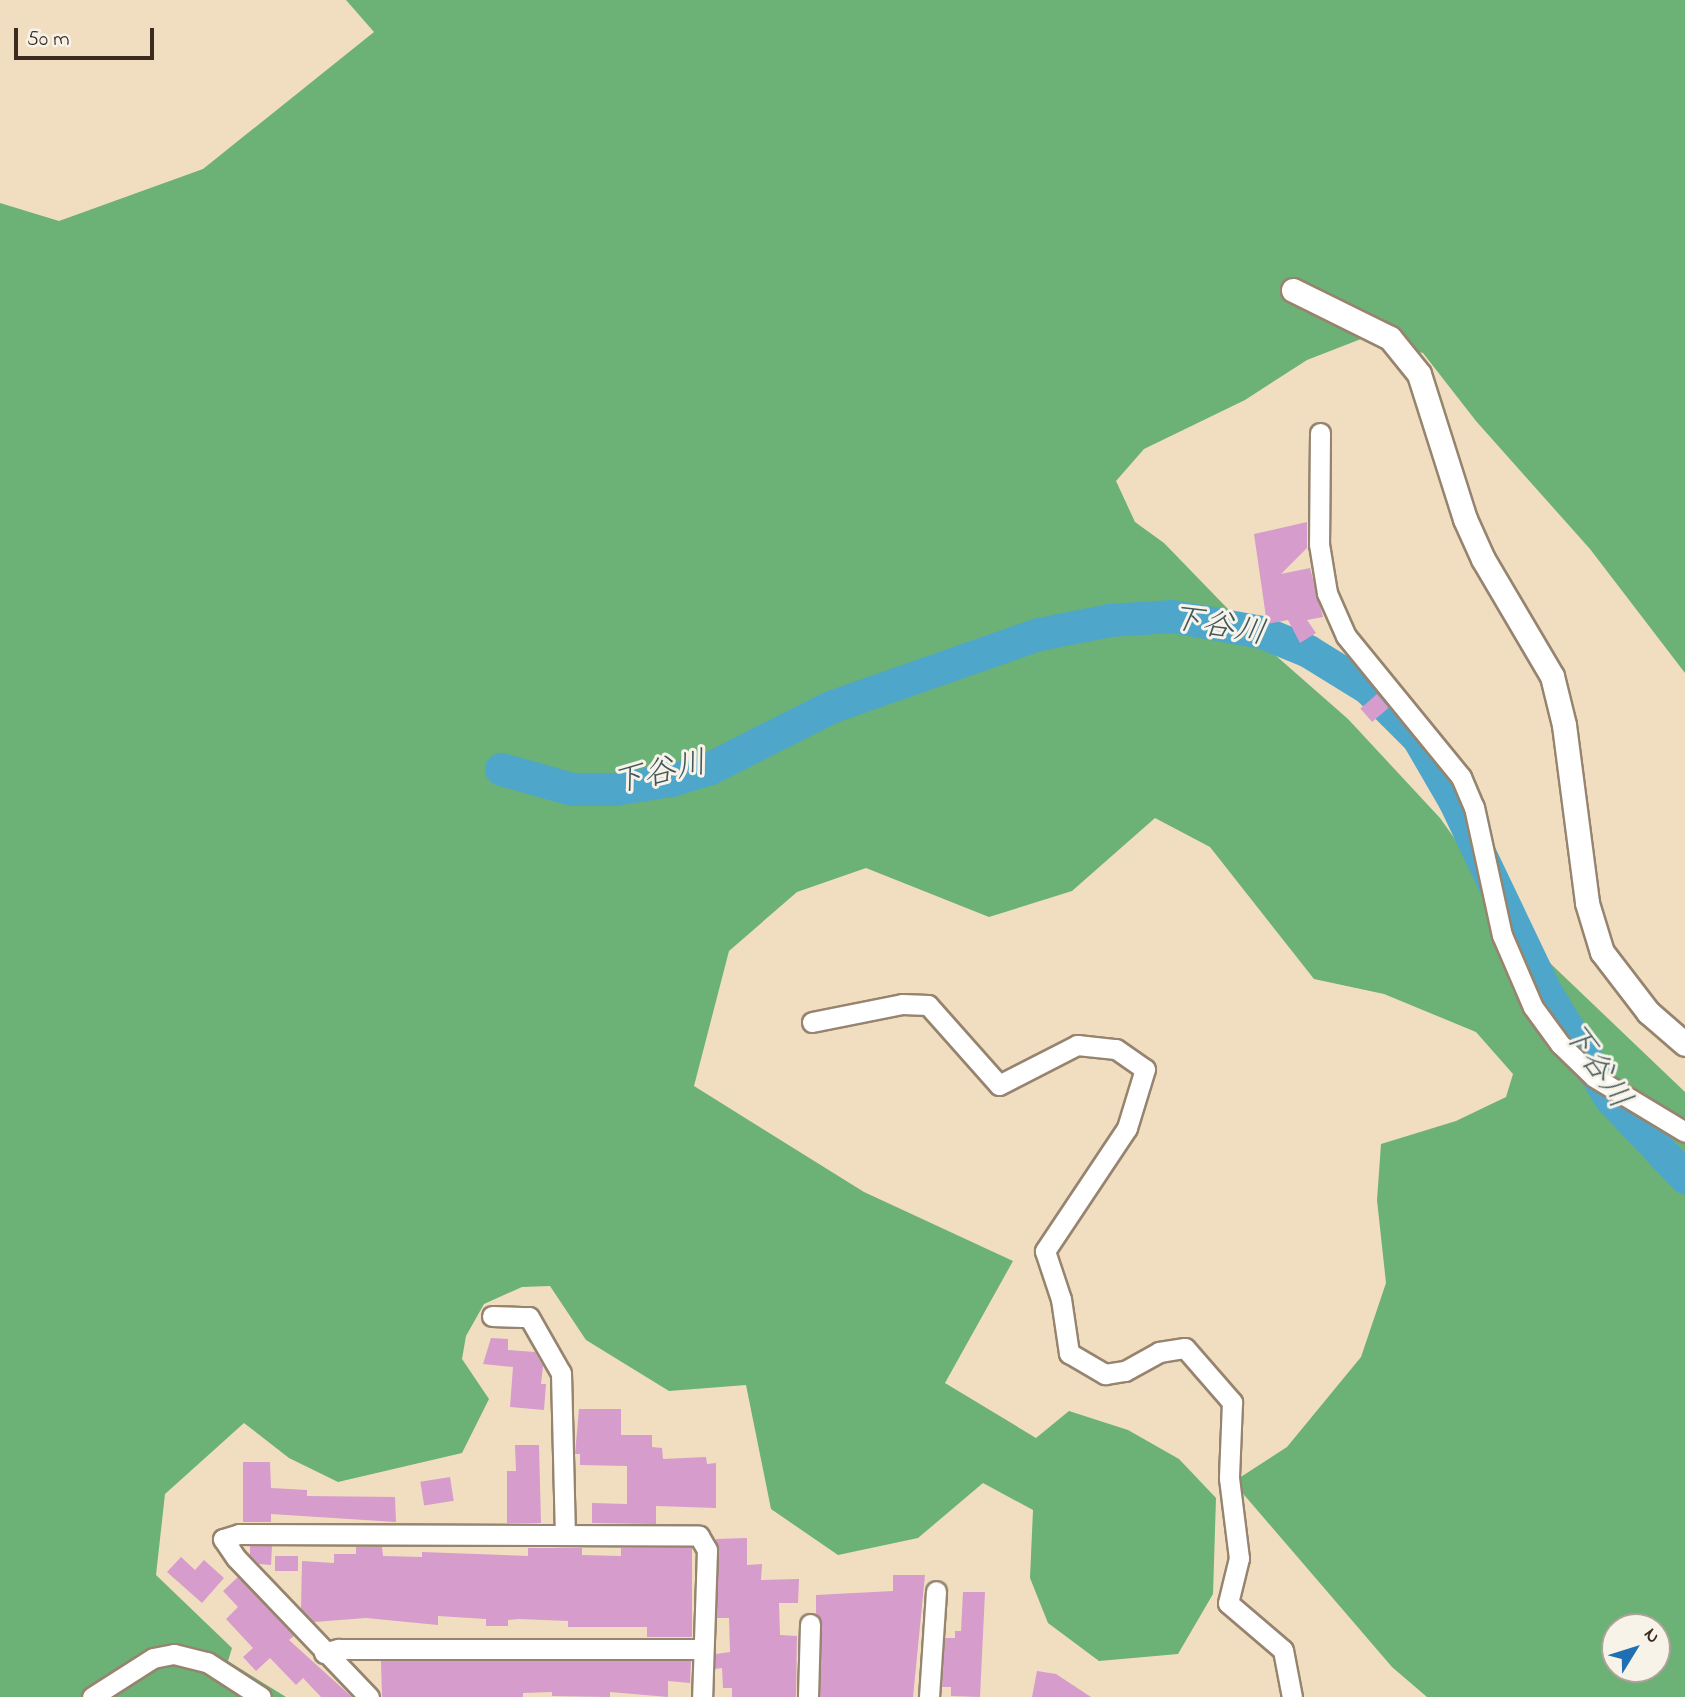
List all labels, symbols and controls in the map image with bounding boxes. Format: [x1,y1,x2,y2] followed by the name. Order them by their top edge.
[18,14,158,58] scale bar
[27,25,70,55] text: 50 m
[1167,601,1269,655] water label: 下谷川
[609,745,711,805] water label: 下谷川
[1552,1016,1638,1118] water label: 下谷川
[1601,1613,1671,1683] north arrow
[1637,1623,1666,1649] text: N

